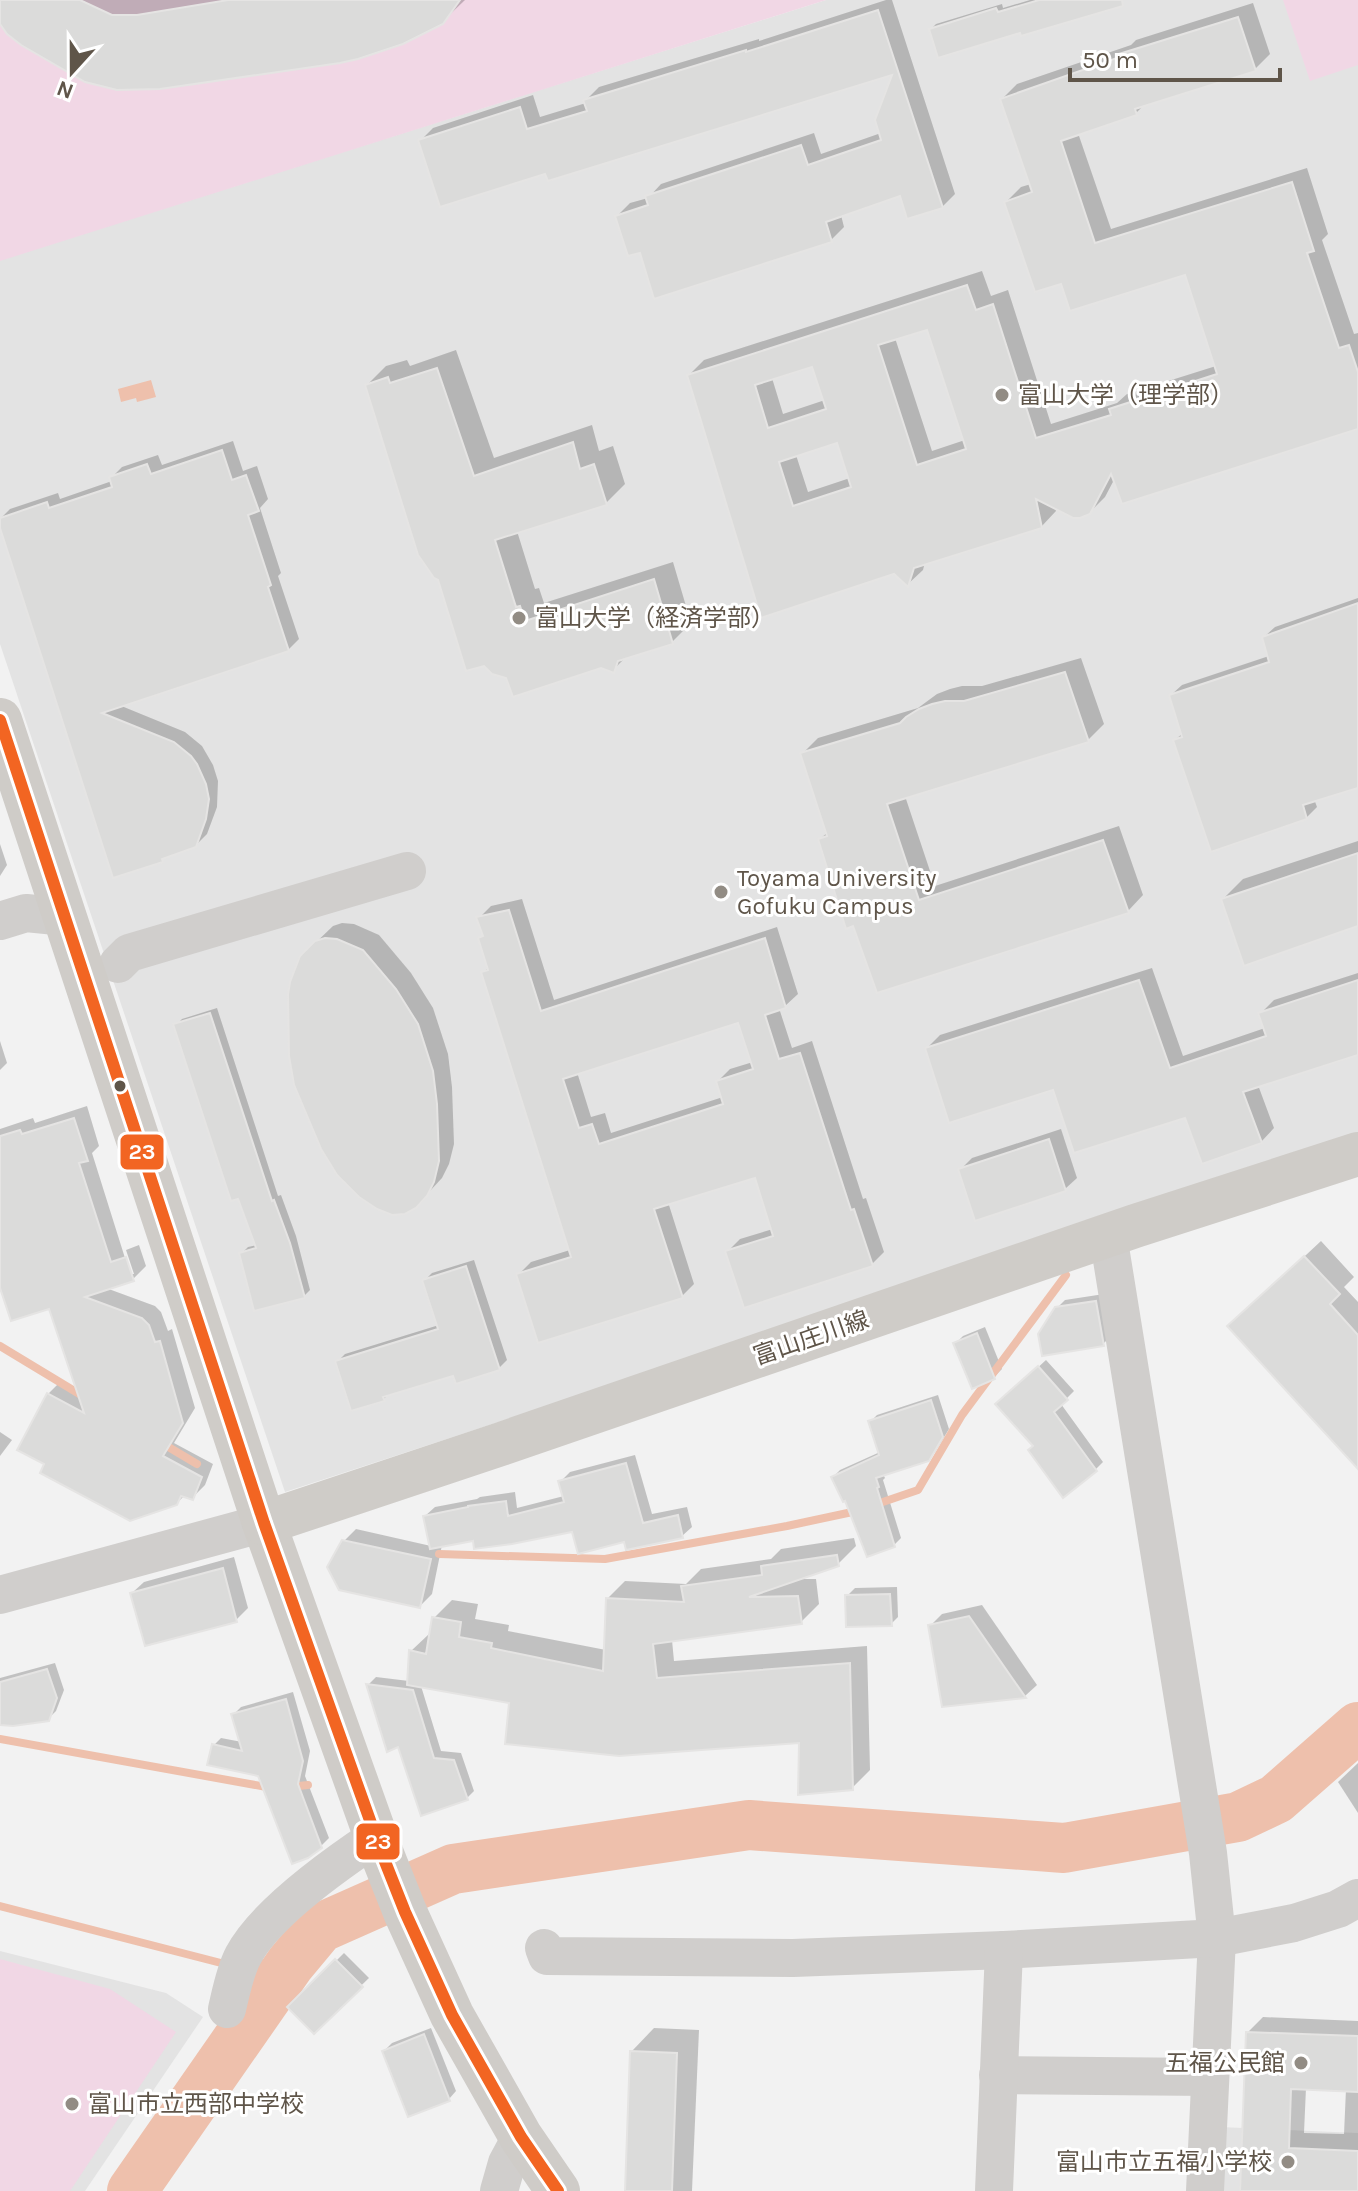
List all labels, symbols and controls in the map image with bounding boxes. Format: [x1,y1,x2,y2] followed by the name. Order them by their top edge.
[32,32,112,112] north arrow
[1070,32,1280,82] scale bar
[1082,46,1138,74] text: 50 m
[53,75,77,105] text: N
[1018,381,1234,409] place label: 富山大学（理学部）
[993,386,1011,404] marker: 富山大学（理学部）
[535,604,775,632] place label: 富山大学（経済学部）
[510,609,528,627] marker: 富山大学（経済学部）
[737,864,936,920] place label: Toyama University Gofuku Campus
[712,883,730,901] marker: Toyama University Gofuku Campus
[112,1078,128,1094] unlabelled marker
[119,1133,165,1171] line badge: 23
[129,1139,156,1165] text: 23
[750,1305,872,1371] street label: 富山庄川線
[355,1822,401,1861] line badge: 23
[365,1829,392,1855] text: 23
[1165,2049,1285,2077] place label: 五福公民館
[1292,2054,1310,2072] marker: 五福公民館
[88,2090,304,2118] place label: 富山市立西部中学校
[63,2095,81,2113] marker: 富山市立西部中学校
[1056,2148,1272,2176] place label: 富山市立五福小学校
[1279,2153,1297,2171] marker: 富山市立五福小学校

